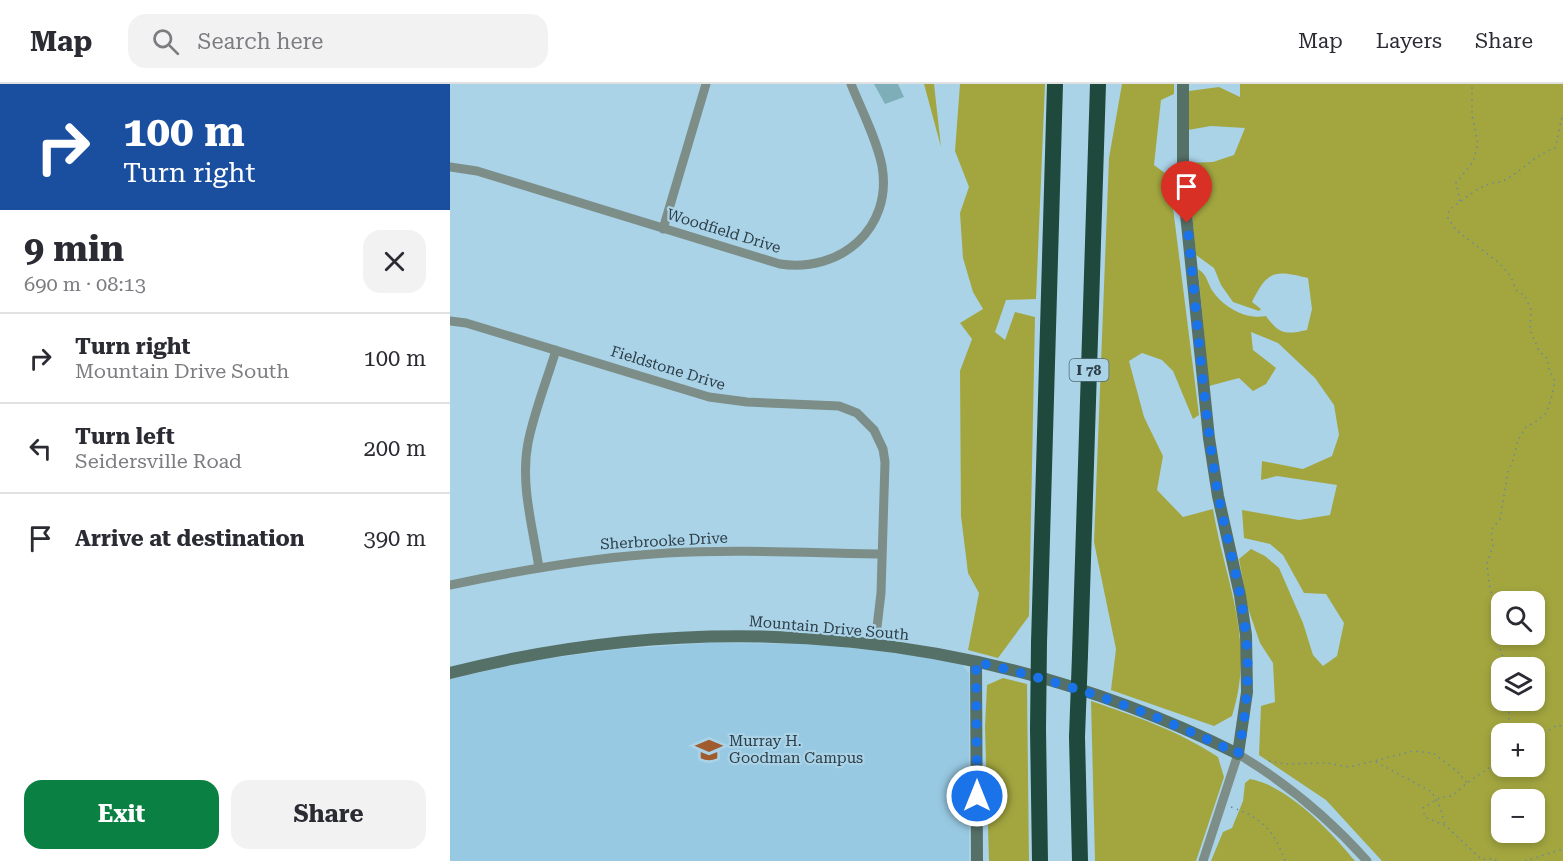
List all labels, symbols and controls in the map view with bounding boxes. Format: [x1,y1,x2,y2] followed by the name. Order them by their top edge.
[128,14,548,68] search box
[30,25,92,58] text: Map
[149,25,182,58] icon: search
[197,29,323,54] text: Search here
[1298,29,1343,53] text: Map
[1376,29,1442,53] text: Layers
[1475,29,1533,53] text: Share
[123,107,245,156] text: 100 m
[24,108,102,186] icon: right
[123,157,256,189] text: Turn right
[1161,161,1212,223] pin
[1170,170,1203,203] icon: arrive
[665,205,783,257] street label: Woodfield Drive
[24,228,124,270] text: 9 min
[363,230,426,293] button: close
[24,272,146,296] text: 690 m · 08:13
[75,334,190,359] text: Turn right
[24,342,57,375] icon: right
[609,342,727,394] street label: Fieldstone Drive
[363,346,426,371] text: 100 m
[75,359,289,383] text: Mountain Drive South
[1070,359,1108,381] road number: I 78
[75,424,175,449] text: Turn left
[24,432,57,465] icon: left
[363,436,426,461] text: 200 m
[75,449,242,473] text: Seidersville Road
[24,522,57,555] icon: arrive
[75,526,304,551] text: Arrive at destination
[363,526,426,551] text: 390 m
[600,529,728,553] street label: Sherbrooke Drive
[1491,591,1545,843] map controls
[1491,591,1545,645] button: search
[748,612,910,644] street label: Mountain Drive South
[1491,657,1545,711] button: layers
[1491,723,1545,777] button: +
[729,732,863,767] place label: Murray H. Goodman Campus
[694,735,724,765] school or university icon: Murray H. Goodman Campus
[945,764,1009,828] position arrow
[24,780,219,849] button: Exit
[231,780,426,849] button: Share
[1491,789,1545,843] button: −

